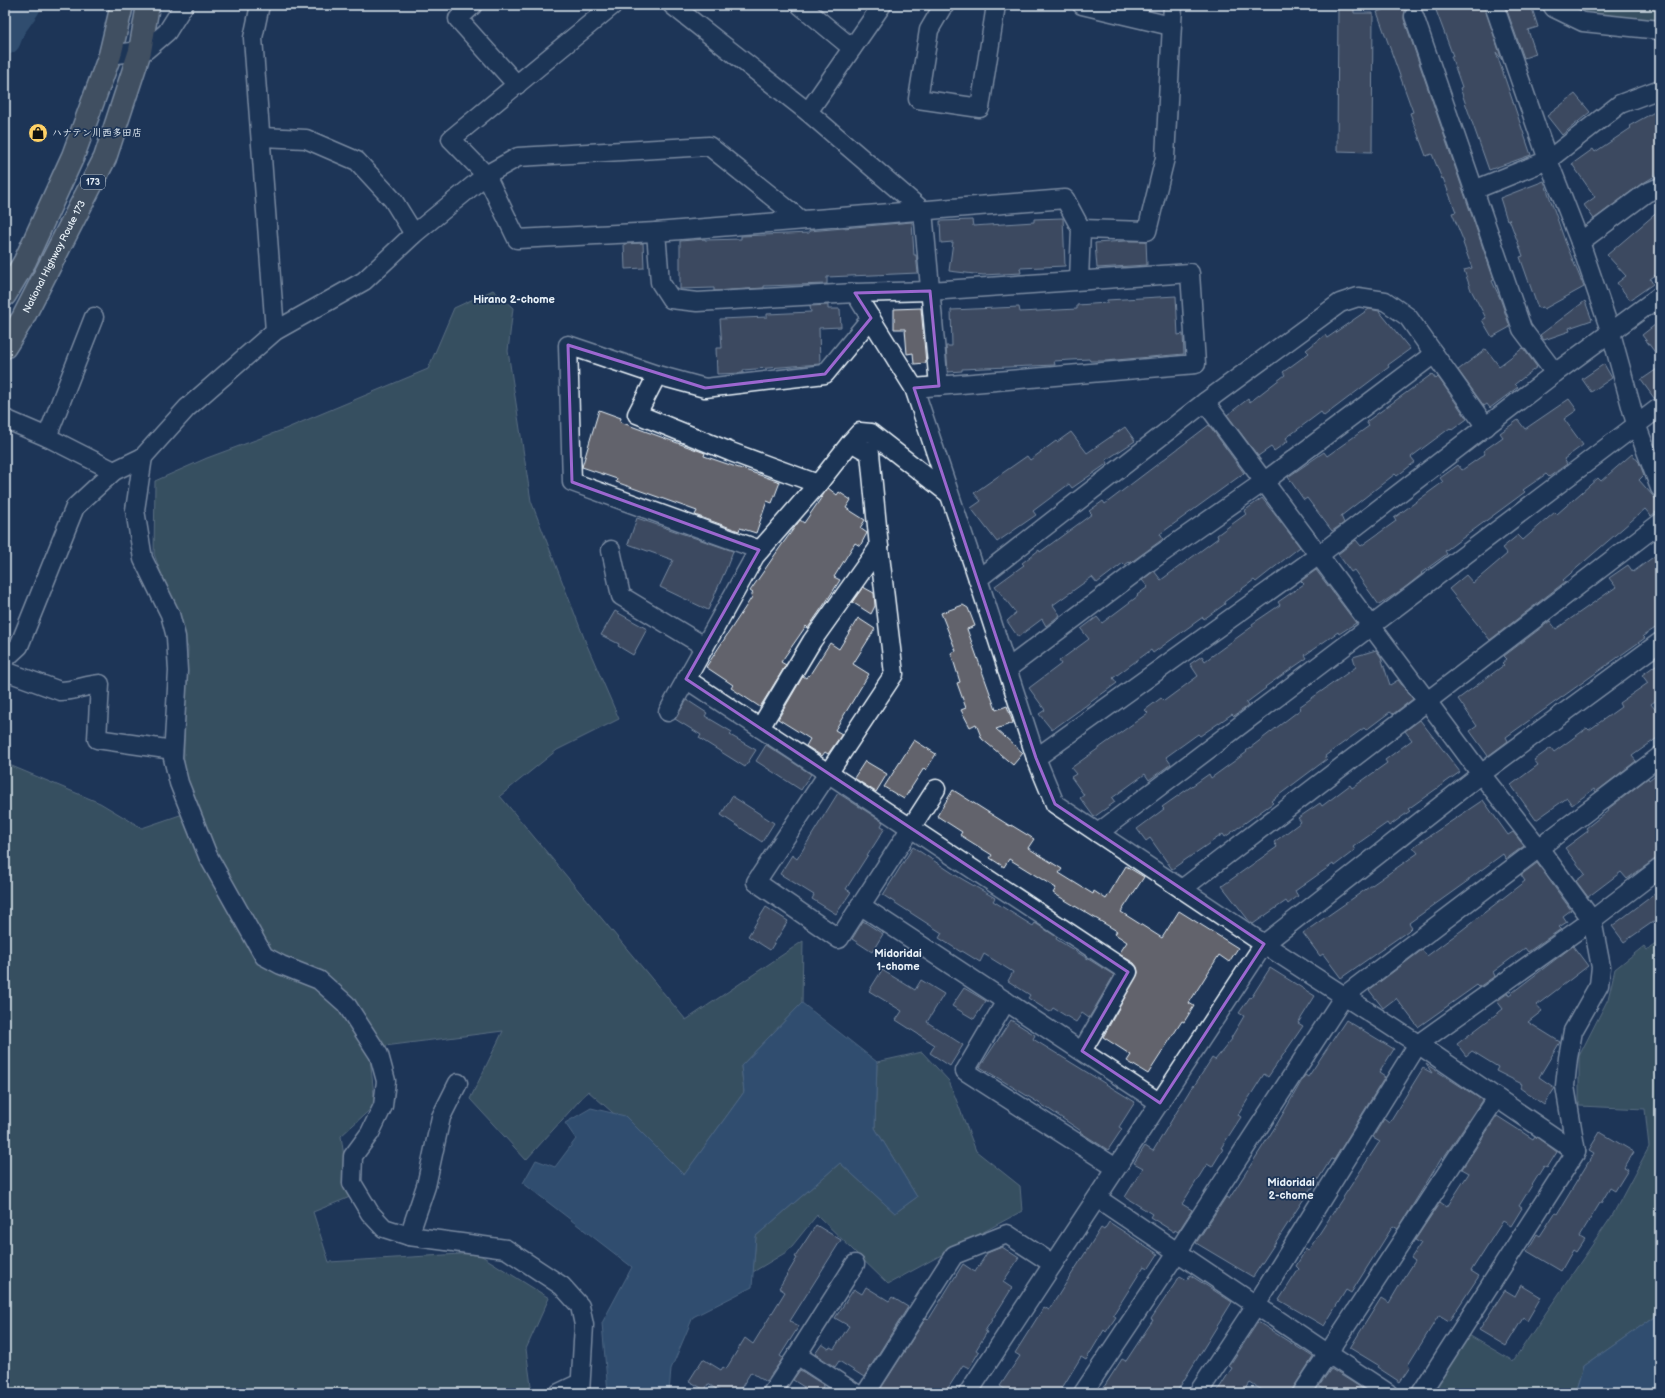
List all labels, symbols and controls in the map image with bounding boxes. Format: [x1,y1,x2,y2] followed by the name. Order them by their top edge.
[27,122,49,144] shop icon: ハナテン川西多田店
[52,127,142,139] place label: ハナテン川西多田店
[81,175,105,189] road number: 173
[21,198,88,315] street label: National Highway Route 173
[473,293,555,306] district label: Hirano 2-chome
[874,947,922,973] district label: Midoridai 1-chome
[1267,1176,1315,1202] district label: Midoridai 2-chome

